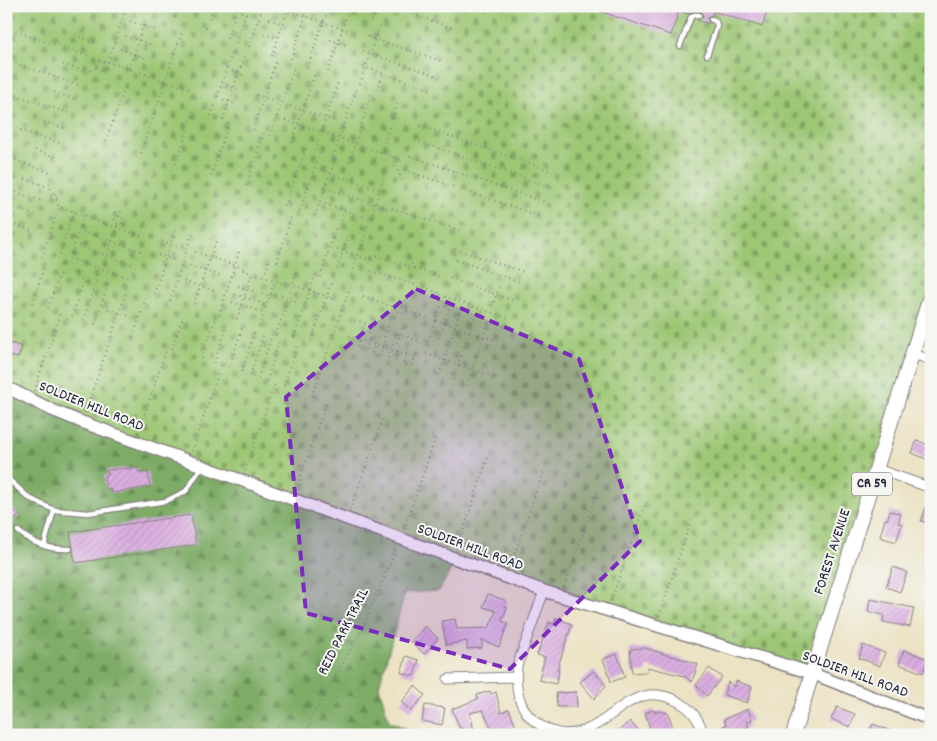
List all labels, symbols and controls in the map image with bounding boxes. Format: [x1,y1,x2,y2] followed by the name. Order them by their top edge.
[35,376,147,438] street label: SOLDIER HILL ROAD
[852,472,892,496] road number: CR 59
[809,506,857,598] street label: FOREST AVENUE
[414,519,526,577] street label: SOLDIER HILL ROAD
[313,585,375,679] street label: REID PARK TRAIL
[799,646,911,704] street label: SOLDIER HILL ROAD

